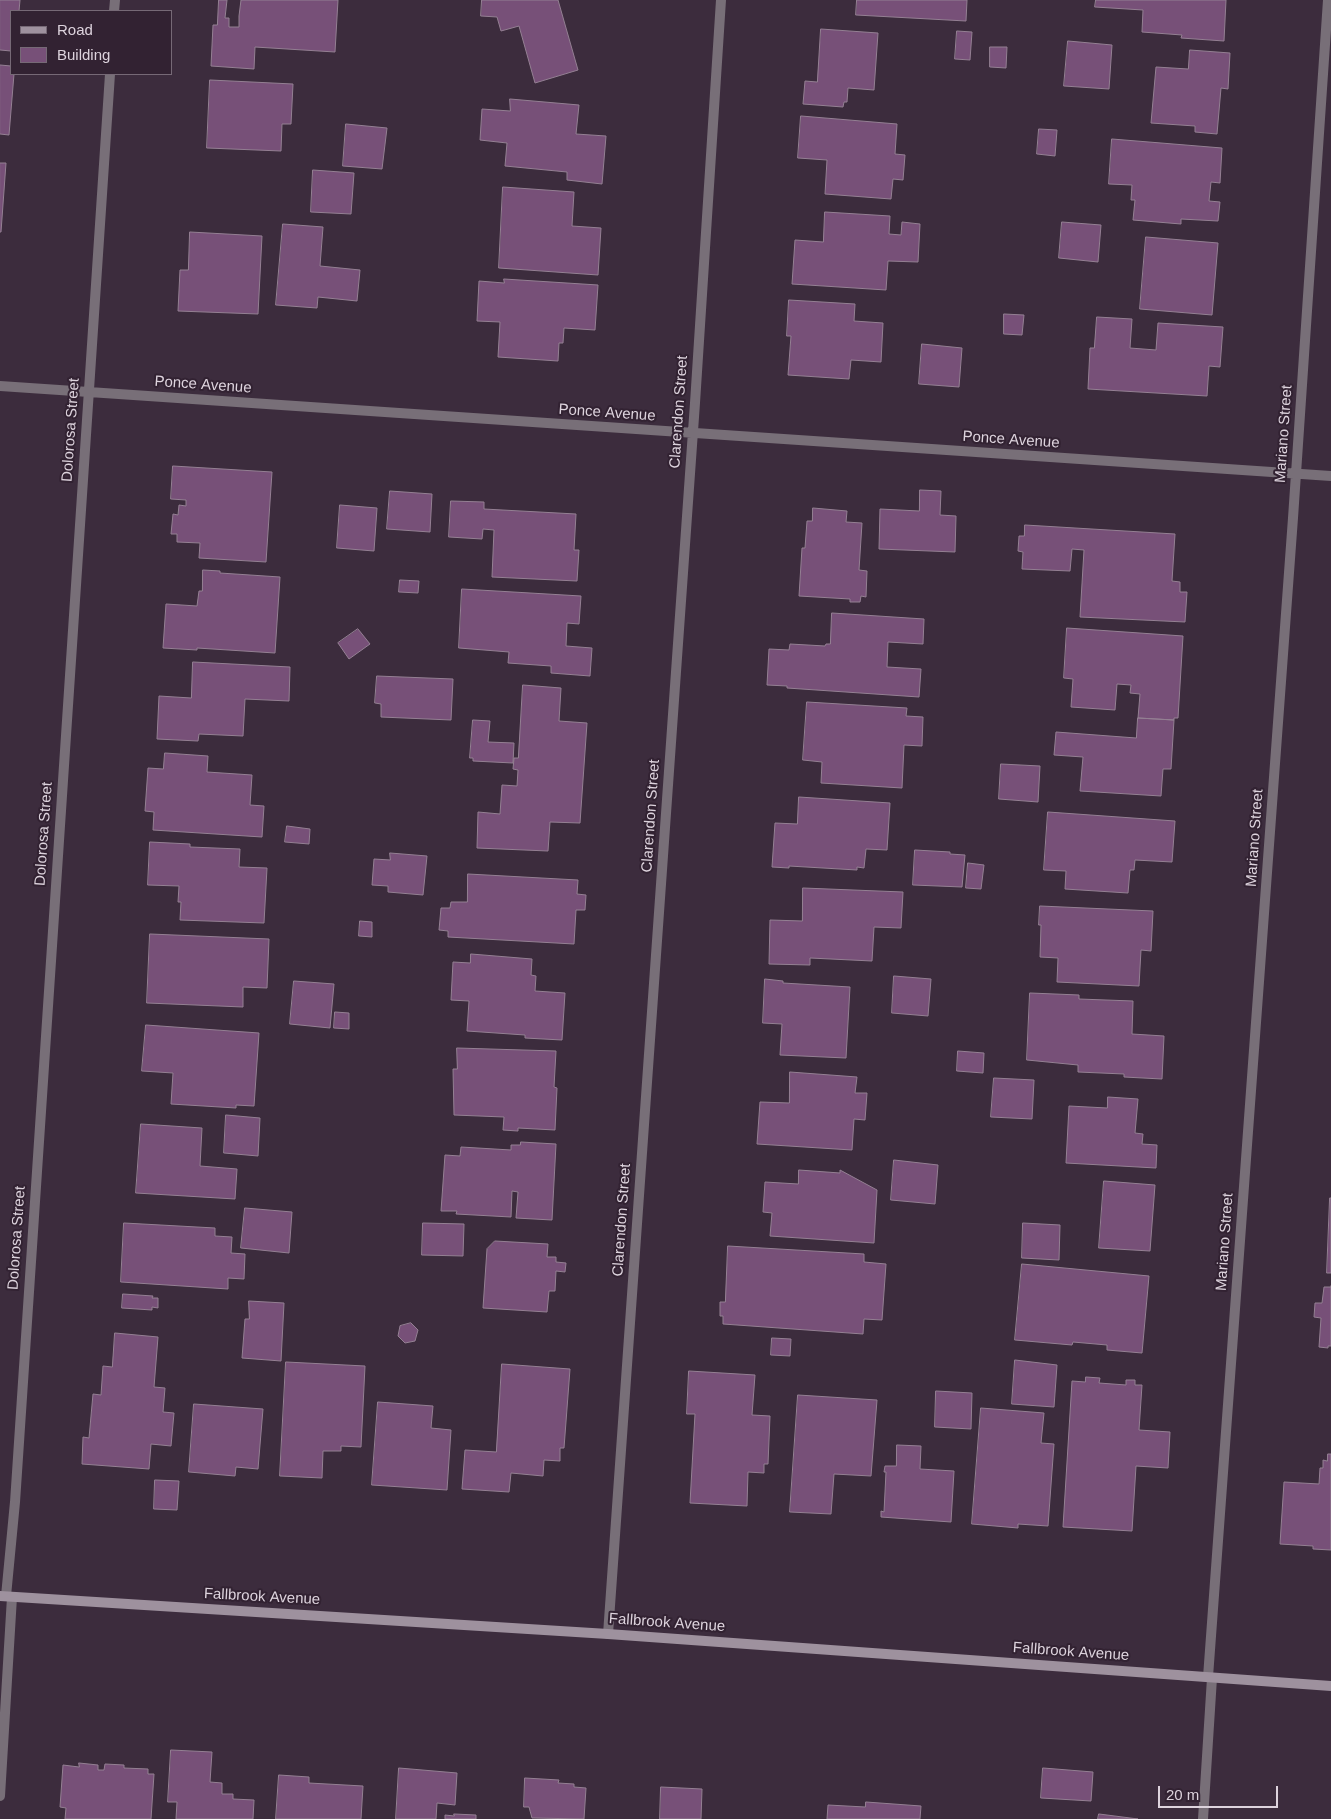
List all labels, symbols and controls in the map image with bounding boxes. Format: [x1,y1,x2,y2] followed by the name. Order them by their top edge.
[10,10,172,75] legend
[57,21,93,38] text: Road
[57,46,110,63] text: Building
[666,355,692,469] street label: Clarendon Street
[154,373,252,397] street label: Ponce Avenue
[58,377,84,483] street label: Dolorosa Street
[1272,384,1296,484] street label: Mariano Street
[558,401,656,425] street label: Ponce Avenue
[962,428,1060,452] street label: Ponce Avenue
[638,759,664,873] street label: Clarendon Street
[31,781,57,887] street label: Dolorosa Street
[1243,788,1267,888] street label: Mariano Street
[609,1163,635,1277] street label: Clarendon Street
[4,1185,30,1291] street label: Dolorosa Street
[1213,1192,1237,1292] street label: Mariano Street
[203,1585,321,1609] street label: Fallbrook Avenue
[608,1610,726,1636] street label: Fallbrook Avenue
[1012,1639,1130,1665] street label: Fallbrook Avenue
[1161,1776,1281,1808] scale bar
[1166,1786,1199,1803] text: 20 m

